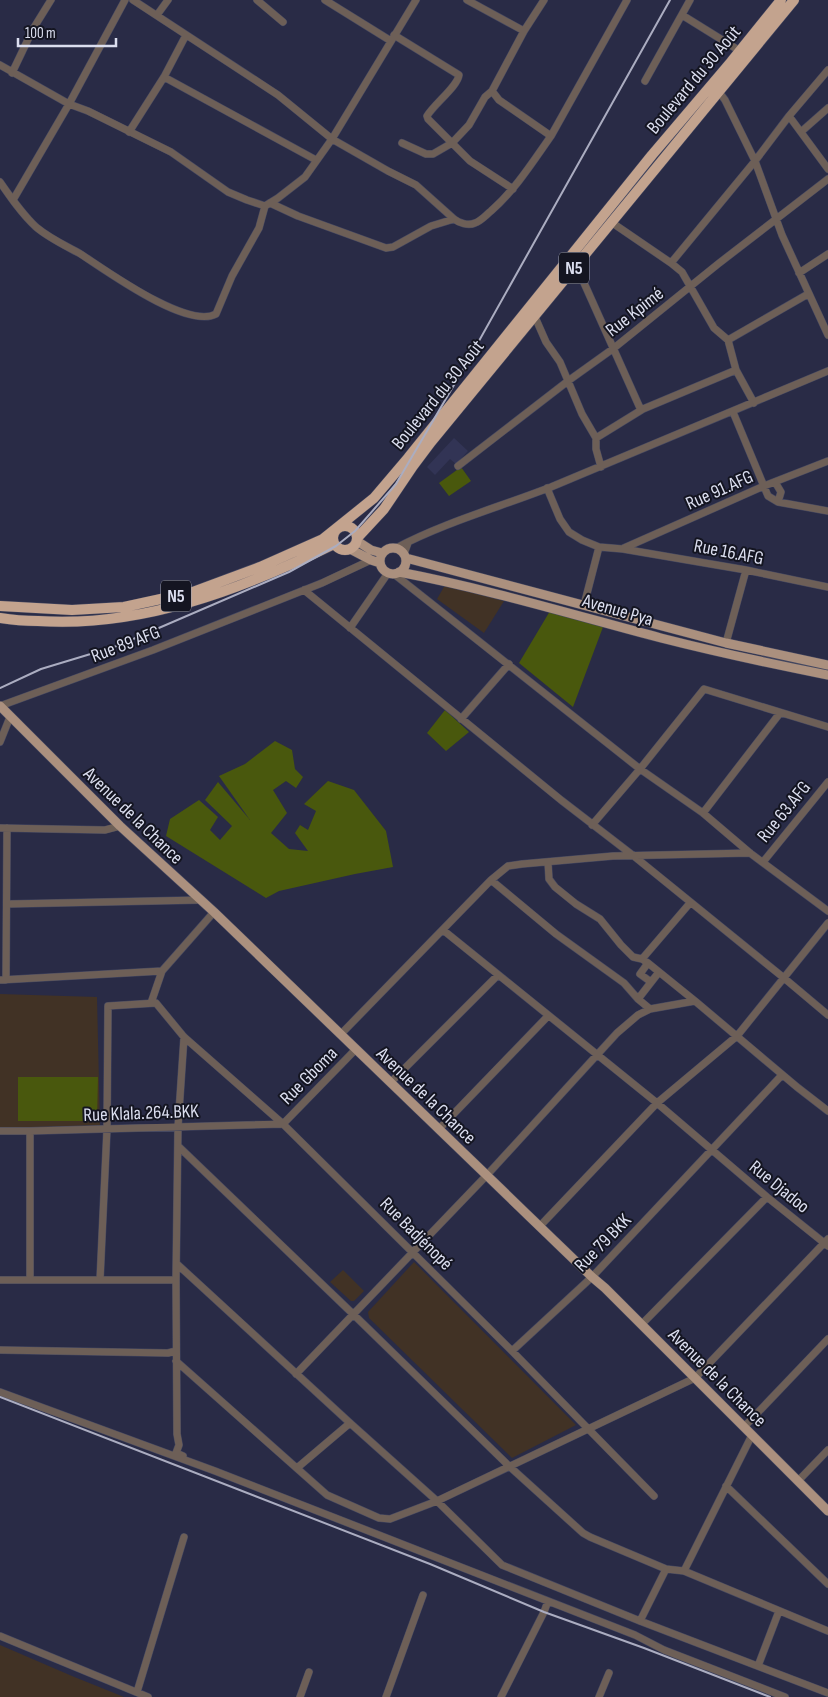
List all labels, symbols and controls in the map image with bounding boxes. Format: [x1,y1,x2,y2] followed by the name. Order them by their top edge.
[18,15,115,47] scale bar
[642,21,746,139] street label: Boulevard du 30 Août
[25,24,56,43] text: 100 m
[559,252,589,284] road number: N5
[601,282,668,342] street label: Rue Kpimé
[387,335,489,454] street label: Boulevard du 30 Août
[682,465,757,515] street label: Rue 91.AFG
[692,534,766,570] street label: Rue 16.AFG
[161,580,191,612] road number: N5
[579,589,655,631] street label: Avenue Pya
[88,621,163,668] street label: Rue 89 AFG
[78,762,188,869] street label: Avenue de la Chance
[752,777,816,847] street label: Rue 63.AFG
[275,1042,343,1110] street label: Rue Gboma
[371,1042,481,1149] street label: Avenue de la Chance
[83,1100,200,1127] street label: Rue Klala.264.BKK
[744,1156,814,1218] street label: Rue Djadoo
[375,1193,457,1275] street label: Rue Badjénopé
[570,1209,637,1277] street label: Rue 79 BKK
[662,1323,771,1432] street label: Avenue de la Chance

